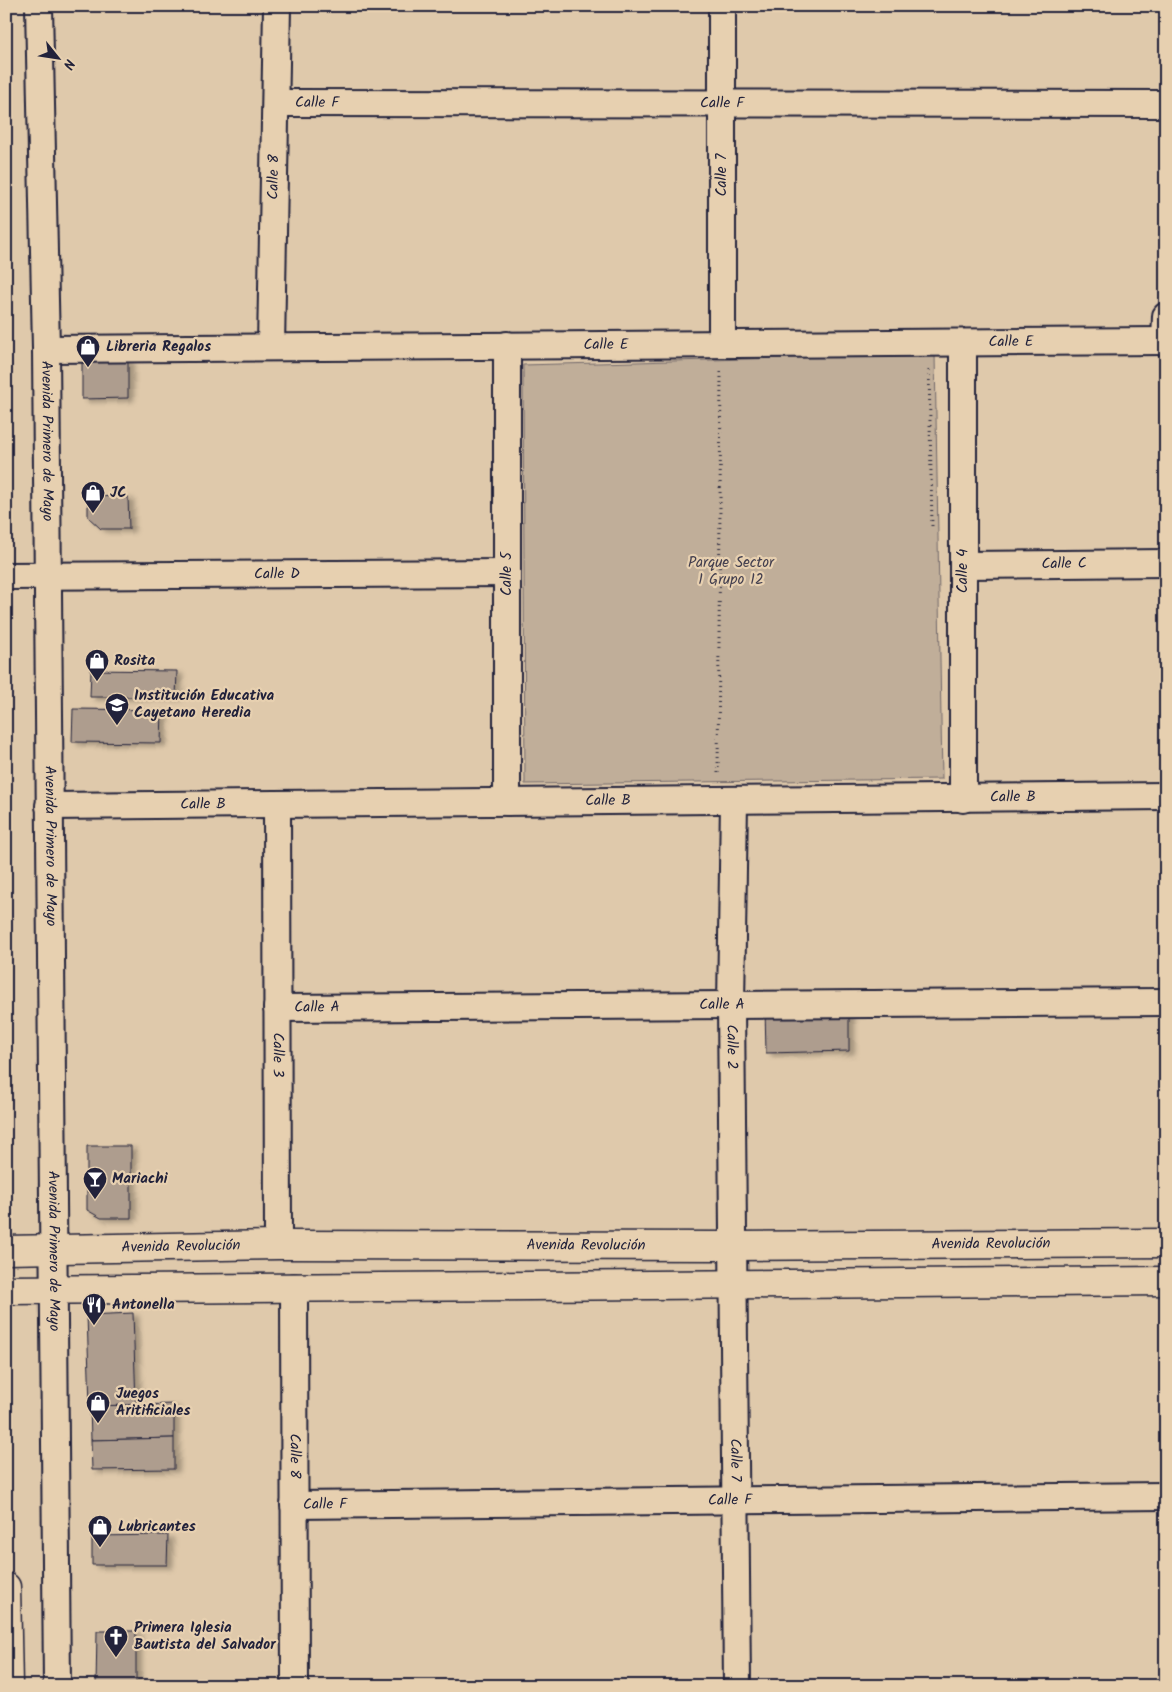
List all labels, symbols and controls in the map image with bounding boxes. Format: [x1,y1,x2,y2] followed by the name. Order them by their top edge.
[32,32,82,82] north arrow
[57,55,80,73] text: N
[295,91,340,115] street label: Calle F
[700,91,745,116] street label: Calle F
[710,152,734,197] street label: Calle 7
[262,153,286,200] street label: Calle 8
[988,330,1035,354] street label: Calle E
[583,333,630,357] street label: Calle E
[75,334,101,368] shop icon: Libreria Regalos
[106,335,211,359] place label: Libreria Regalos
[34,361,59,522] street label: Avenida Primero de Mayo
[80,480,106,514] shop icon: JC
[110,481,127,505] place label: JC
[951,549,975,593] street label: Calle 4
[495,551,519,596] street label: Calle 5
[688,551,775,592] park label: Parque Sector 1 Grupo 12
[1041,552,1087,576] street label: Calle C
[254,562,300,587] street label: Calle D
[84,648,110,682] shop icon: Rosita
[114,649,156,673] place label: Rosita
[134,684,274,725] place label: Institución Educativa Cayetano Heredia
[104,692,130,726] school or university icon: Institución Educativa Cayetano Heredia
[37,766,63,927] street label: Avenida Primero de Mayo
[990,785,1036,810] street label: Calle B
[585,789,631,813] street label: Calle B
[180,792,226,817] street label: Calle B
[699,993,745,1017] street label: Calle A
[294,996,340,1020] street label: Calle A
[719,1024,744,1070] street label: Calle 2
[266,1033,290,1078] street label: Calle 3
[82,1166,108,1200] bar icon: Mariachi
[112,1167,169,1191] place label: Mariachi
[41,1171,66,1331] street label: Avenida Primero de Mayo
[931,1232,1051,1257] street label: Avenida Revolución
[121,1234,241,1260] street label: Avenida Revolución
[526,1234,645,1258] street label: Avenida Revolución
[81,1292,107,1326] restaurant icon: Antonella
[112,1293,175,1317] place label: Antonella
[116,1382,190,1423] place label: Juegos Aritificiales
[85,1390,111,1424] shop icon: Juegos Aritificiales
[282,1433,306,1480] street label: Calle 8
[723,1438,747,1483] street label: Calle 7
[708,1488,753,1513] street label: Calle F
[303,1492,348,1517] street label: Calle F
[87,1514,113,1548] shop icon: Lubricantes
[118,1515,196,1539] place label: Lubricantes
[134,1616,276,1657] place label: Primera Iglesia Bautista del Salvador
[103,1624,129,1658] church icon: Primera Iglesia Bautista del Salvador

